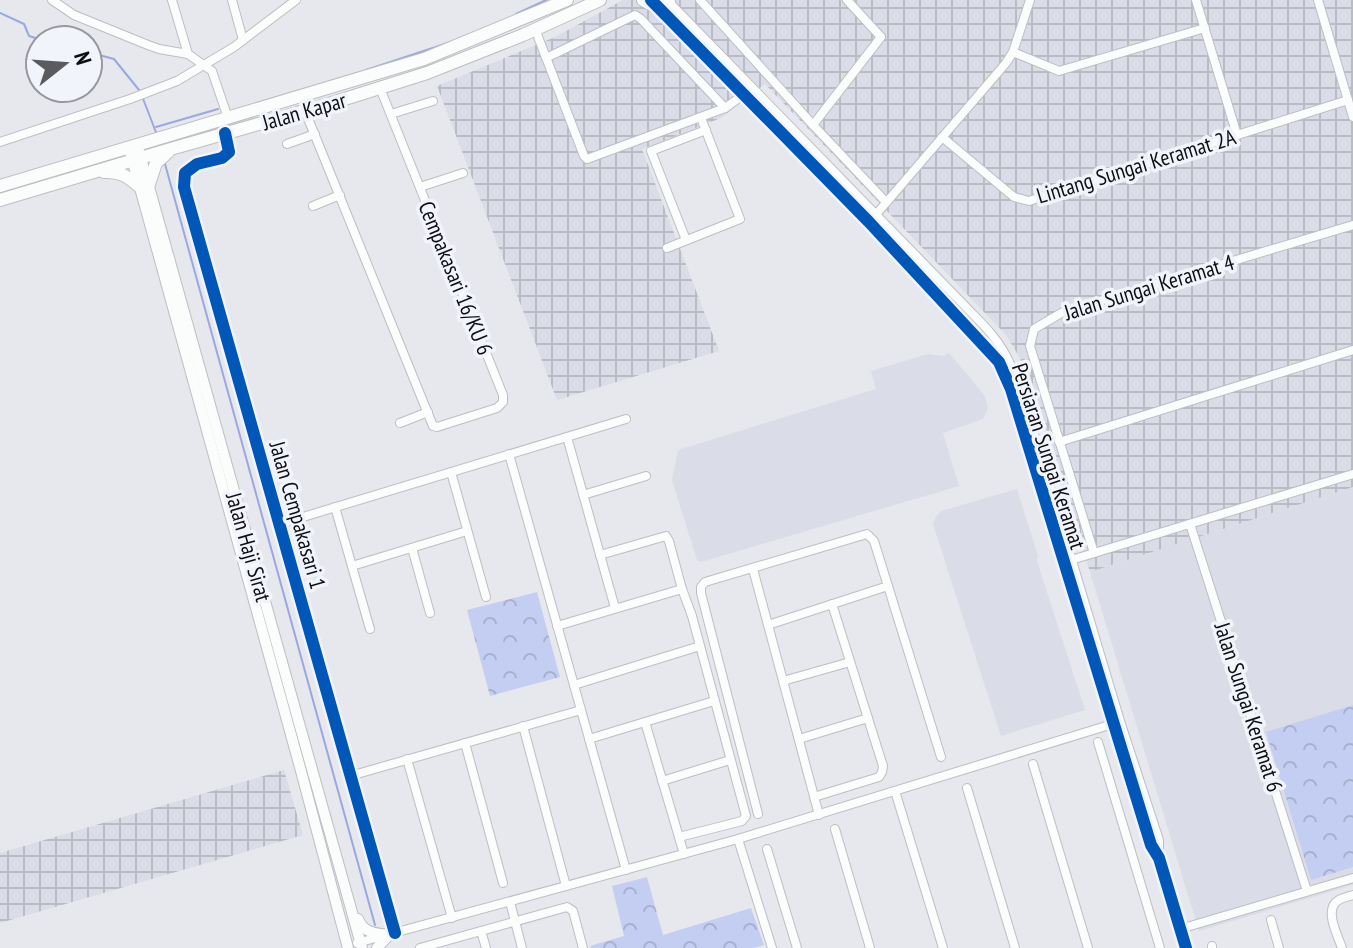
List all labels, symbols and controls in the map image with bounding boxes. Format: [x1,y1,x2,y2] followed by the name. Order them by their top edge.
[24,24,104,104] north arrow
[68,48,98,68] text: N
[258,86,349,137] street label: Jalan Kapar
[1033,122,1239,210] street label: Lintang Sungai Keramat 2A
[412,197,500,359] street label: Cempakasari 16/KU 6
[1060,248,1238,326] street label: Jalan Sungai Keramat 4
[1006,359,1092,553] street label: Persiaran Sungai Keramat
[263,437,332,592] street label: Jalan Cempakasari 1
[220,488,278,605] street label: Jalan Haji Sirat
[1208,618,1290,795] street label: Jalan Sungai Keramat 6

